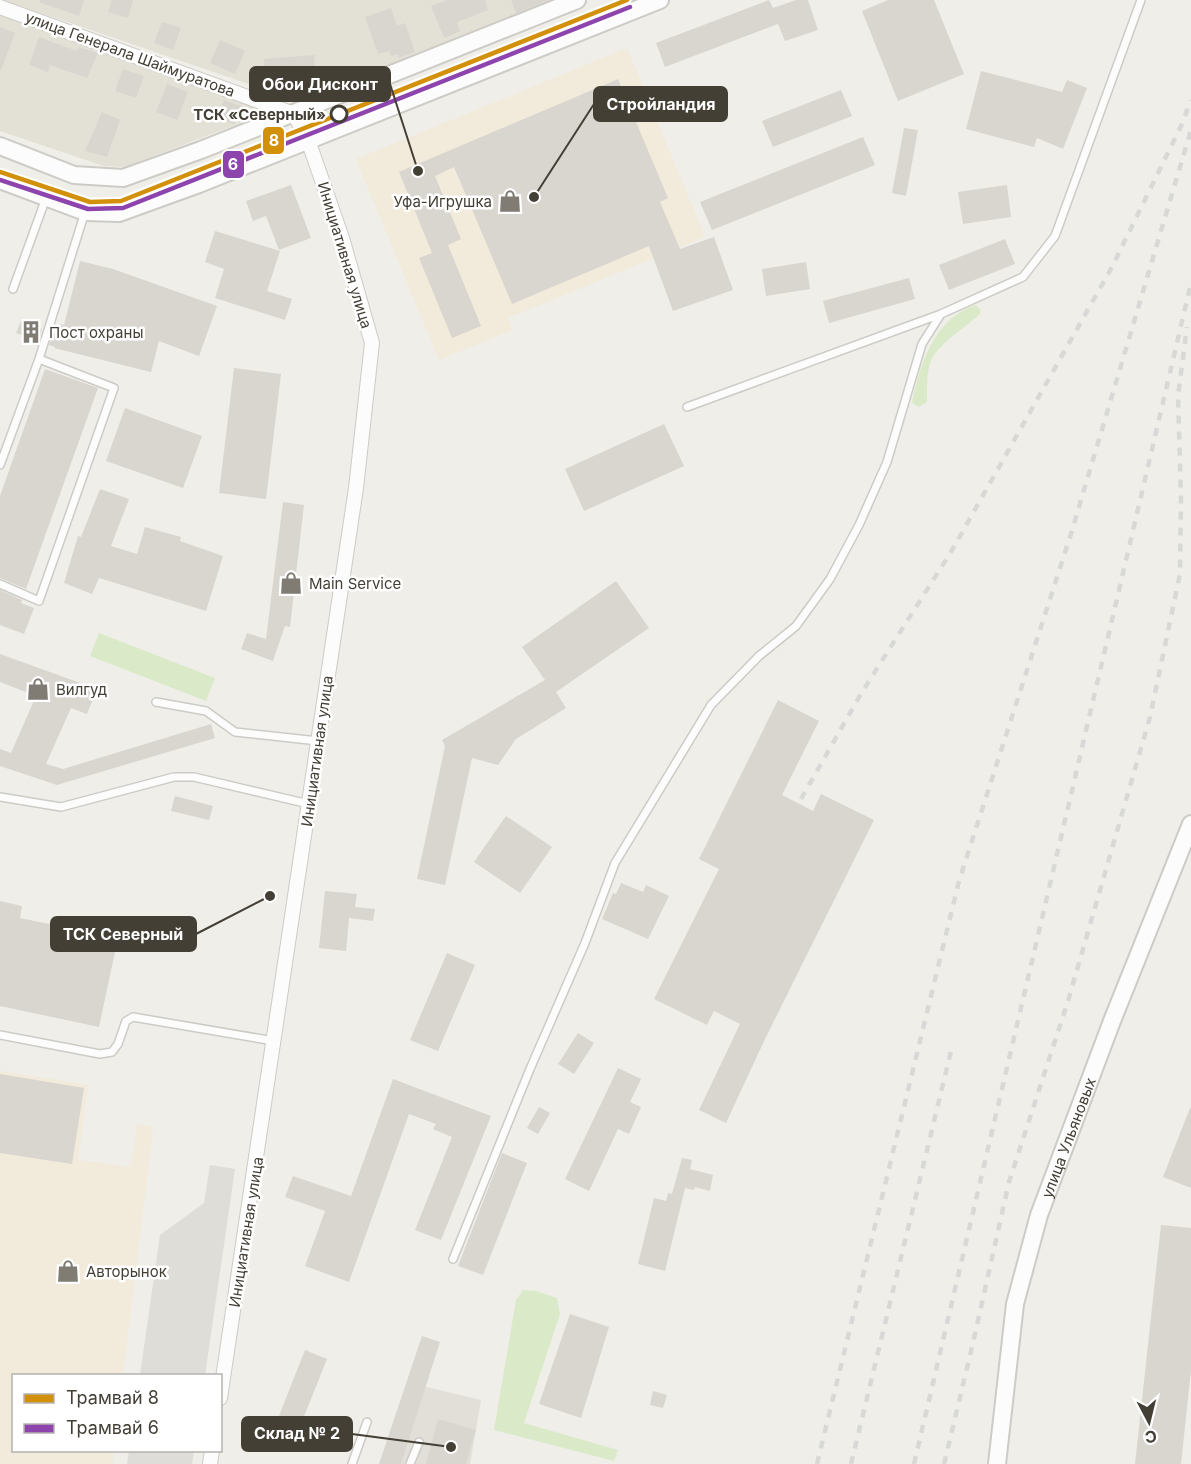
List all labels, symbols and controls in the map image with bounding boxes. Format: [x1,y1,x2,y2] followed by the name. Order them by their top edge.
[23,7,237,101] street label: улица Генерала Шаймуратова
[250,67,390,101] callout: Обои Дисконт
[262,74,378,94] text: Обои Дисконт
[594,87,727,121] callout: Стройландия
[607,94,715,114] text: Стройландия
[193,105,326,124] place label: ТСК «Северный»
[330,105,348,123] marker: ТСК «Северный»
[262,126,285,155] line badge: 8
[269,130,279,150] text: 8
[222,150,245,179] line badge: 6
[228,154,238,174] text: 6
[314,179,376,331] street label: Инициативная улица
[497,188,523,214] shop icon: Уфа-Игрушка
[394,192,492,211] place label: Уфа-Игрушка
[18,319,44,345] building icon: Пост охраны
[49,323,143,342] place label: Пост охраны
[278,570,304,596] shop icon: Main Service
[309,574,401,593] place label: Main Service
[297,674,337,828] street label: Инициативная улица
[25,676,51,702] shop icon: Вилгуд
[56,680,107,699] place label: Вилгуд
[51,917,196,951] callout: ТСК Северный
[63,924,183,944] text: ТСК Северный
[1037,1075,1099,1200] street label: улица Ульяновых
[225,1155,267,1309] street label: Инициативная улица
[55,1258,81,1284] shop icon: Авторынок
[86,1262,167,1281] place label: Авторынок
[12,1374,222,1452] legend
[66,1387,159,1408] text: Трамвай 8
[1119,1392,1179,1452] north arrow
[66,1417,159,1438] text: Трамвай 6
[242,1417,352,1451] callout: Склад № 2
[254,1423,340,1443] text: Склад № 2
[1144,1426,1158,1448] text: С

